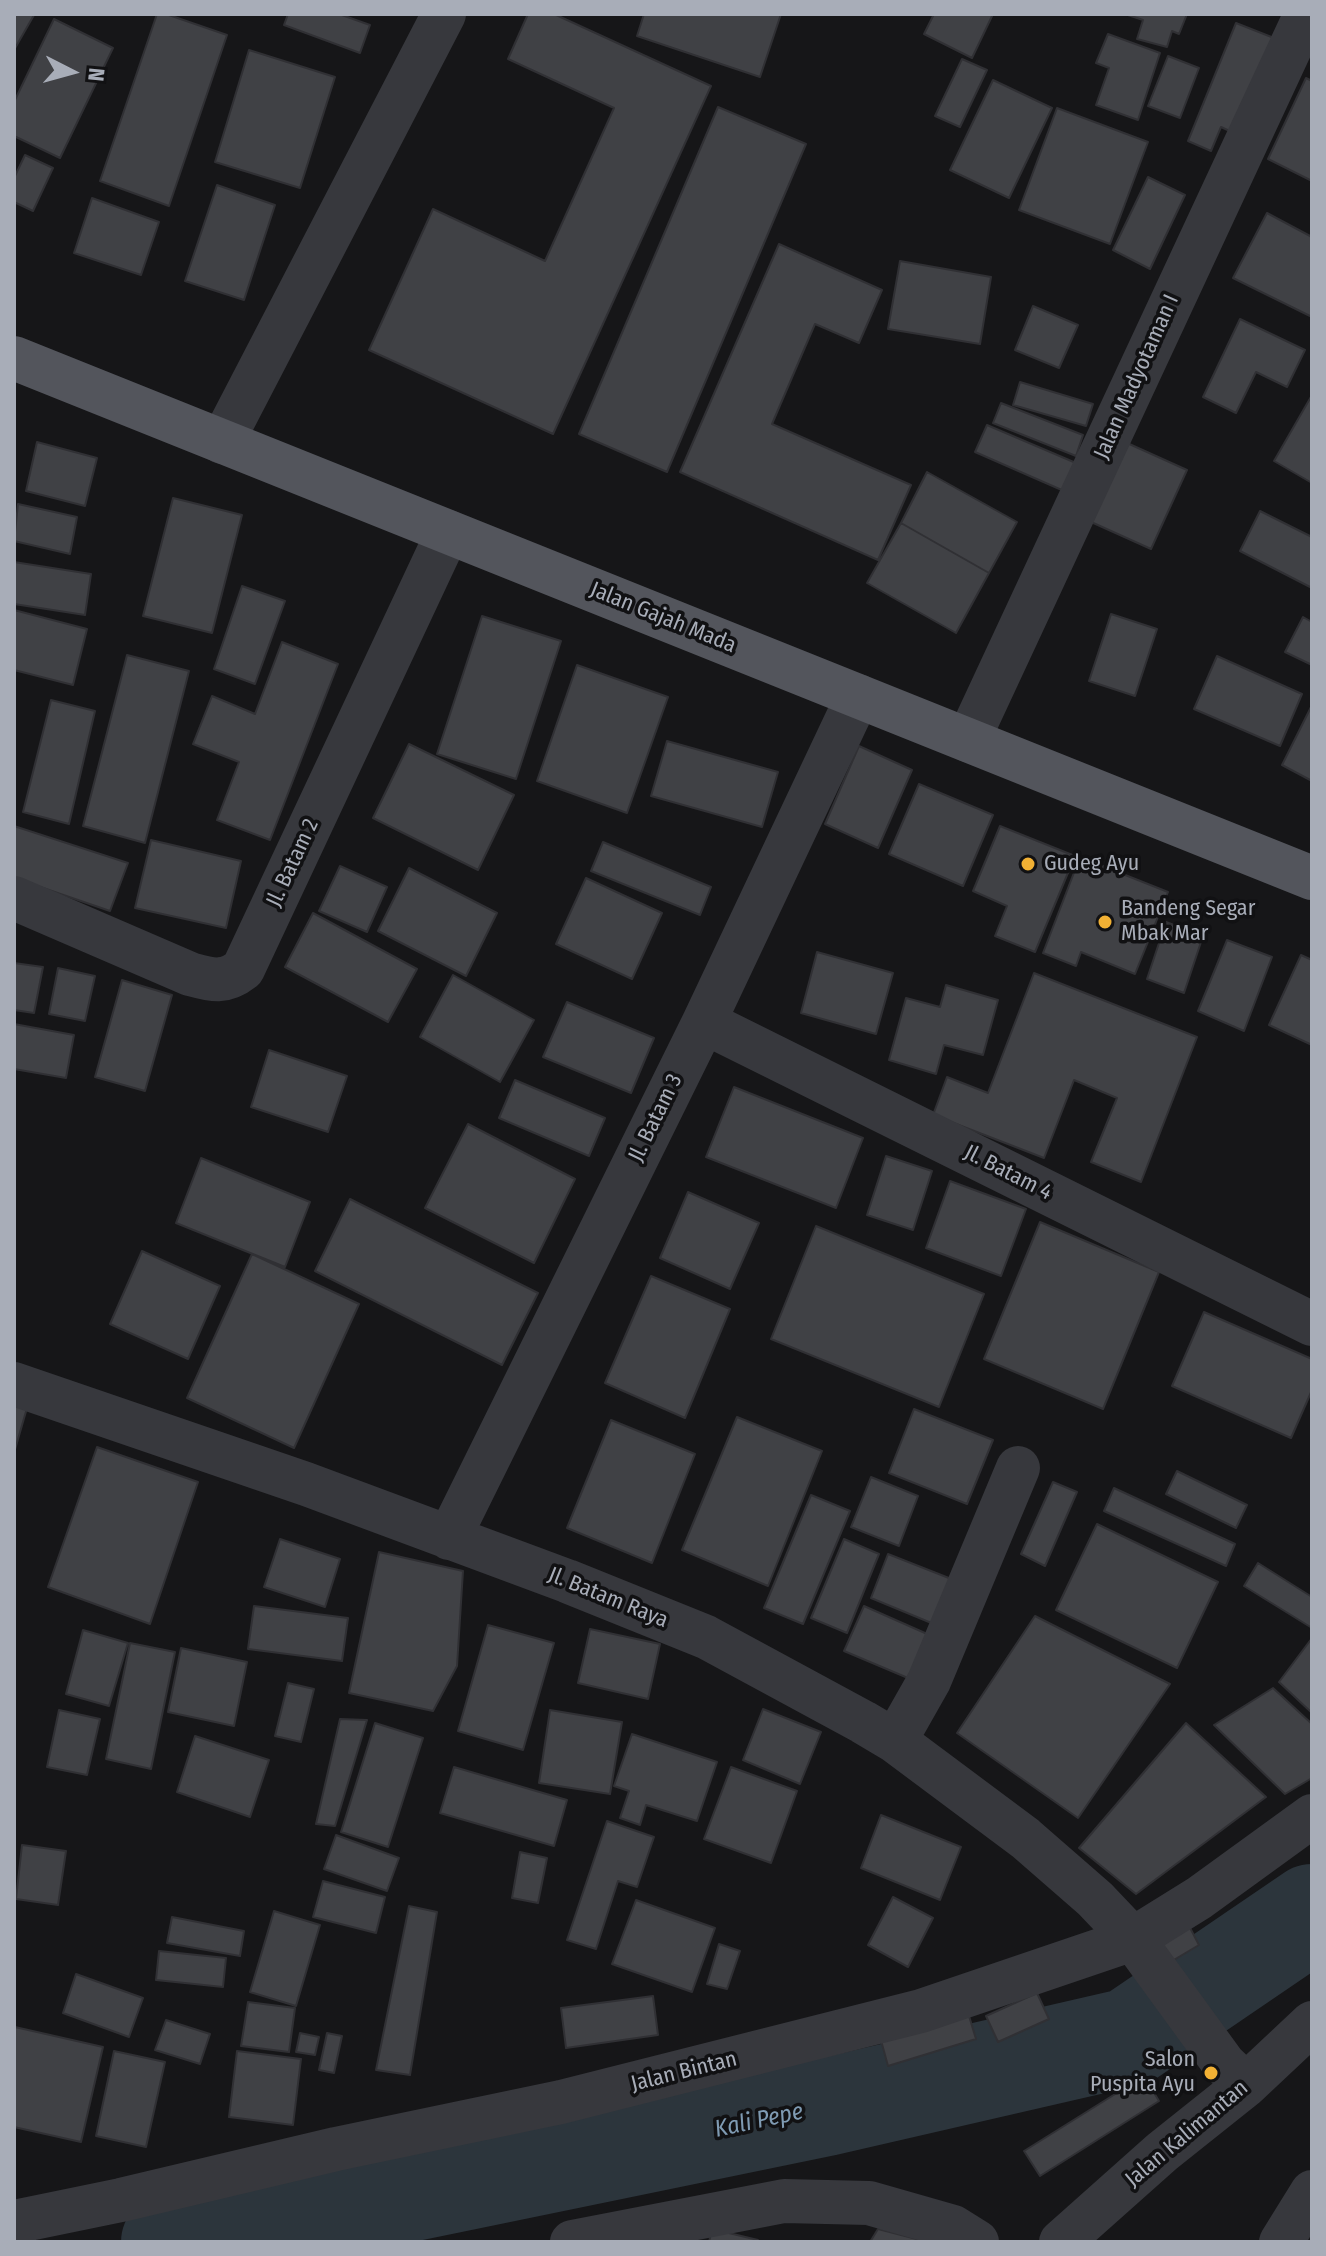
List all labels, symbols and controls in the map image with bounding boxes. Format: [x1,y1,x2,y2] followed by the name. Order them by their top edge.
[32,32,112,112] north arrow
[82,67,110,83] text: N
[1089,291,1185,463] street label: Jalan Madyotaman I
[586,577,740,659] street label: Jalan Gajah Mada
[261,815,325,911] street label: Jl. Batam 2
[1044,851,1139,877] place label: Gudeg Ayu
[1019,855,1037,873] marker: Gudeg Ayu
[1121,896,1255,948] place label: Bandeng Segar Mbak Mar
[1096,913,1114,931] marker: Bandeng Segar Mbak Mar
[623,1070,689,1166] street label: Jl. Batam 3
[960,1140,1056,1206] street label: Jl. Batam 4
[544,1562,672,1634] street label: Jl. Batam Raya
[628,2046,740,2098] street label: Jalan Bintan
[1090,2047,1195,2098] place label: Salon Puspita Ayu
[1202,2064,1220,2082] marker: Salon Puspita Ayu
[1120,2075,1254,2193] street label: Jalan Kalimantan
[712,2098,806,2144] water label: Kali Pepe

